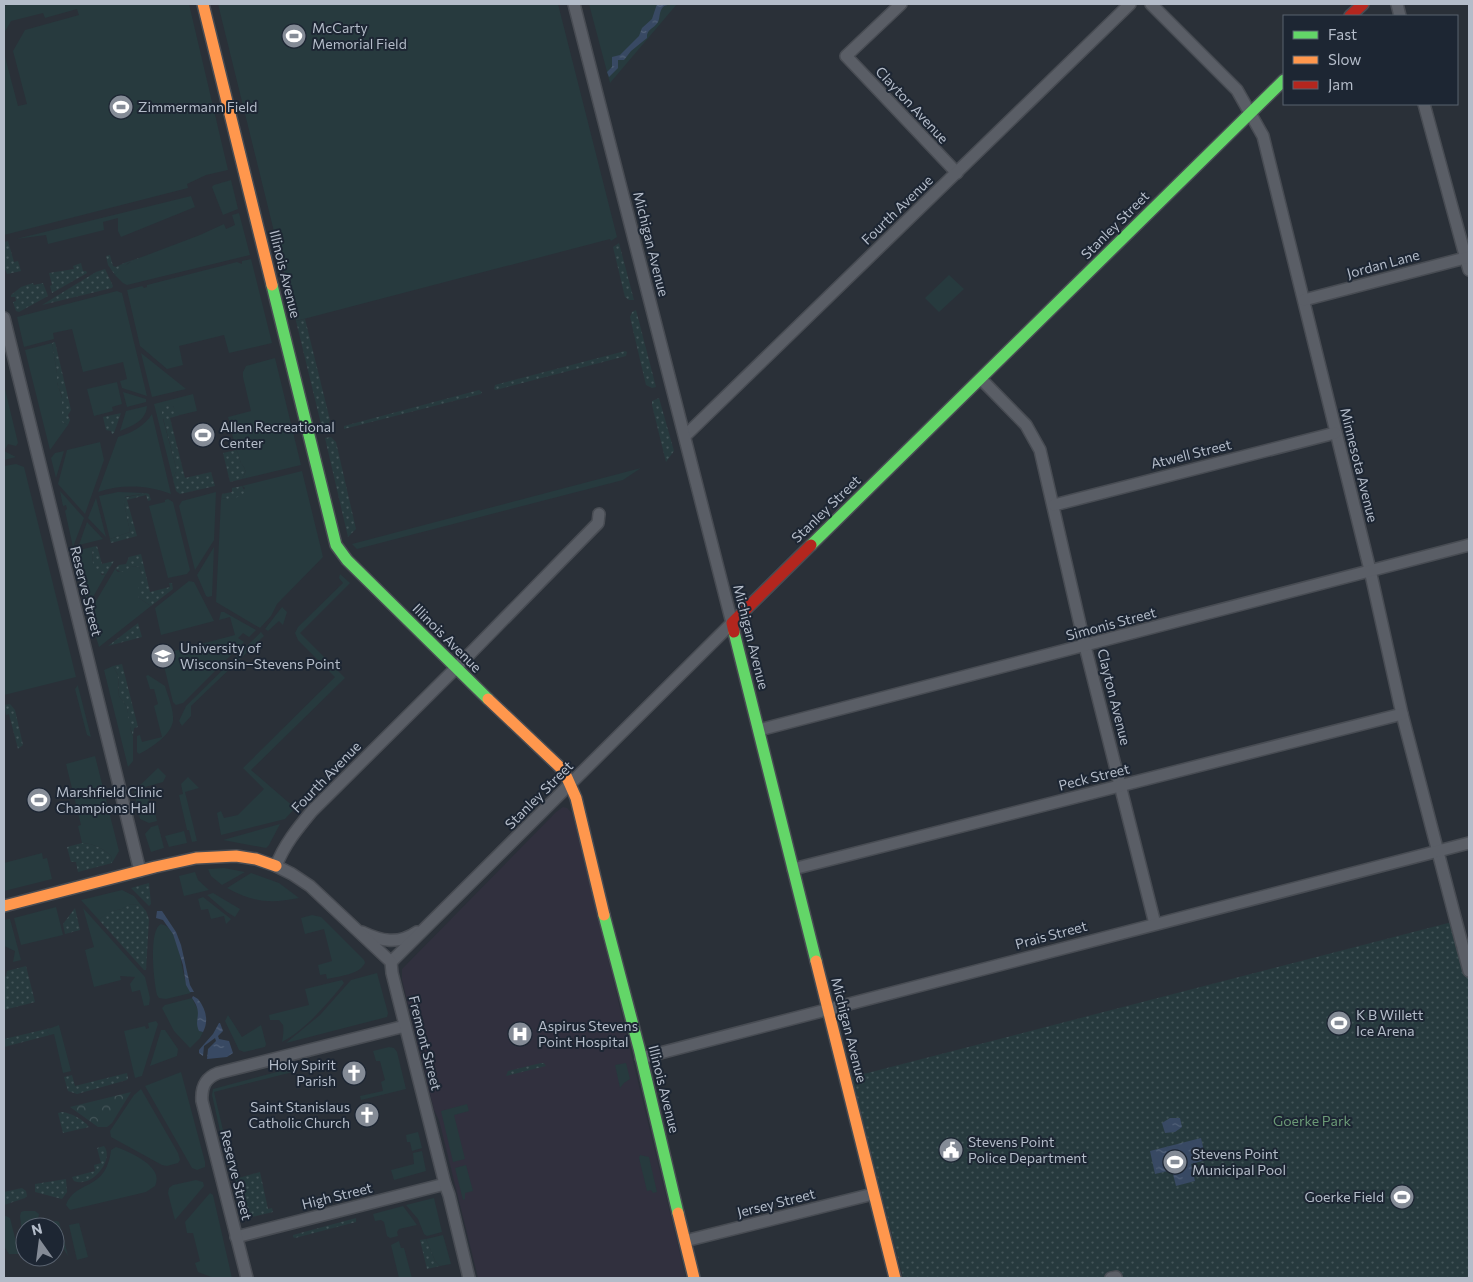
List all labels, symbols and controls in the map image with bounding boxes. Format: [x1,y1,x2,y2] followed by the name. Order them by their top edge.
[1283,15,1458,105] legend
[312,19,407,52] place label: McCarty Memorial Field
[281,23,307,49] sports icon: McCarty Memorial Field
[1328,25,1357,43] text: Fast
[1328,50,1361,68] text: Slow
[872,63,952,147] street label: Clayton Avenue
[1328,75,1353,93] text: Jam
[108,94,134,120] sports icon: Zimmermann Field
[138,98,257,115] place label: Zimmermann Field
[857,171,936,248] street label: Fourth Avenue
[1077,187,1152,262] street label: Stanley Street
[630,190,673,298] street label: Michigan Avenue
[266,228,305,320] street label: Illinois Avenue
[1345,246,1421,281] street label: Jordan Lane
[1337,406,1382,524] street label: Minnesota Avenue
[220,418,335,451] place label: Allen Recreational Center
[190,422,216,448] sports icon: Allen Recreational Center
[1149,435,1233,472] street label: Atwell Street
[788,471,864,546] street label: Stanley Street
[67,544,106,638] street label: Reserve Street
[730,583,773,691] street label: Michigan Avenue
[409,600,485,676] street label: Illinois Avenue
[1064,603,1158,644] street label: Simonis Street
[180,639,341,672] place label: University of Wisconsin–Stevens Point
[150,643,176,669] school or university icon: University of Wisconsin–Stevens Point
[1094,647,1135,747] street label: Clayton Avenue
[287,737,364,816] street label: Fourth Avenue
[501,757,576,832] street label: Stanley Street
[1057,759,1131,794] street label: Peck Street
[56,783,163,816] place label: Marshfield Clinic Champions Hall
[26,787,52,813] sports icon: Marshfield Clinic Champions Hall
[1013,917,1089,952] street label: Prais Street
[828,976,871,1084] street label: Michigan Avenue
[405,994,446,1092] street label: Fremont Street
[1356,1006,1424,1039] place label: K B Willett Ice Arena
[1326,1010,1352,1036] sports icon: K B Willett Ice Arena
[538,1017,638,1050] place label: Aspirus Stevens Point Hospital
[507,1021,533,1047] hospital icon: Aspirus Stevens Point Hospital
[645,1043,684,1135] street label: Illinois Avenue
[269,1056,336,1089] place label: Holy Spirit Parish
[341,1060,367,1086] church icon: Holy Spirit Parish
[248,1098,350,1131] place label: Saint Stanislaus Catholic Church
[354,1102,380,1128] church icon: Saint Stanislaus Catholic Church
[1273,1112,1352,1129] park label: Goerke Park
[217,1128,256,1222] street label: Reserve Street
[968,1133,1087,1166] place label: Stevens Point Police Department
[938,1137,964,1163] public building icon: Stevens Point Police Department
[1192,1145,1286,1178] place label: Stevens Point Municipal Pool
[1162,1149,1188,1175] sports icon: Stevens Point Municipal Pool
[300,1179,374,1212] street label: High Street
[1389,1184,1415,1210] sports icon: Goerke Field
[735,1185,817,1220] street label: Jersey Street
[1304,1188,1384,1205] place label: Goerke Field
[15,1217,65,1267] north arrow
[30,1219,44,1238] text: N

